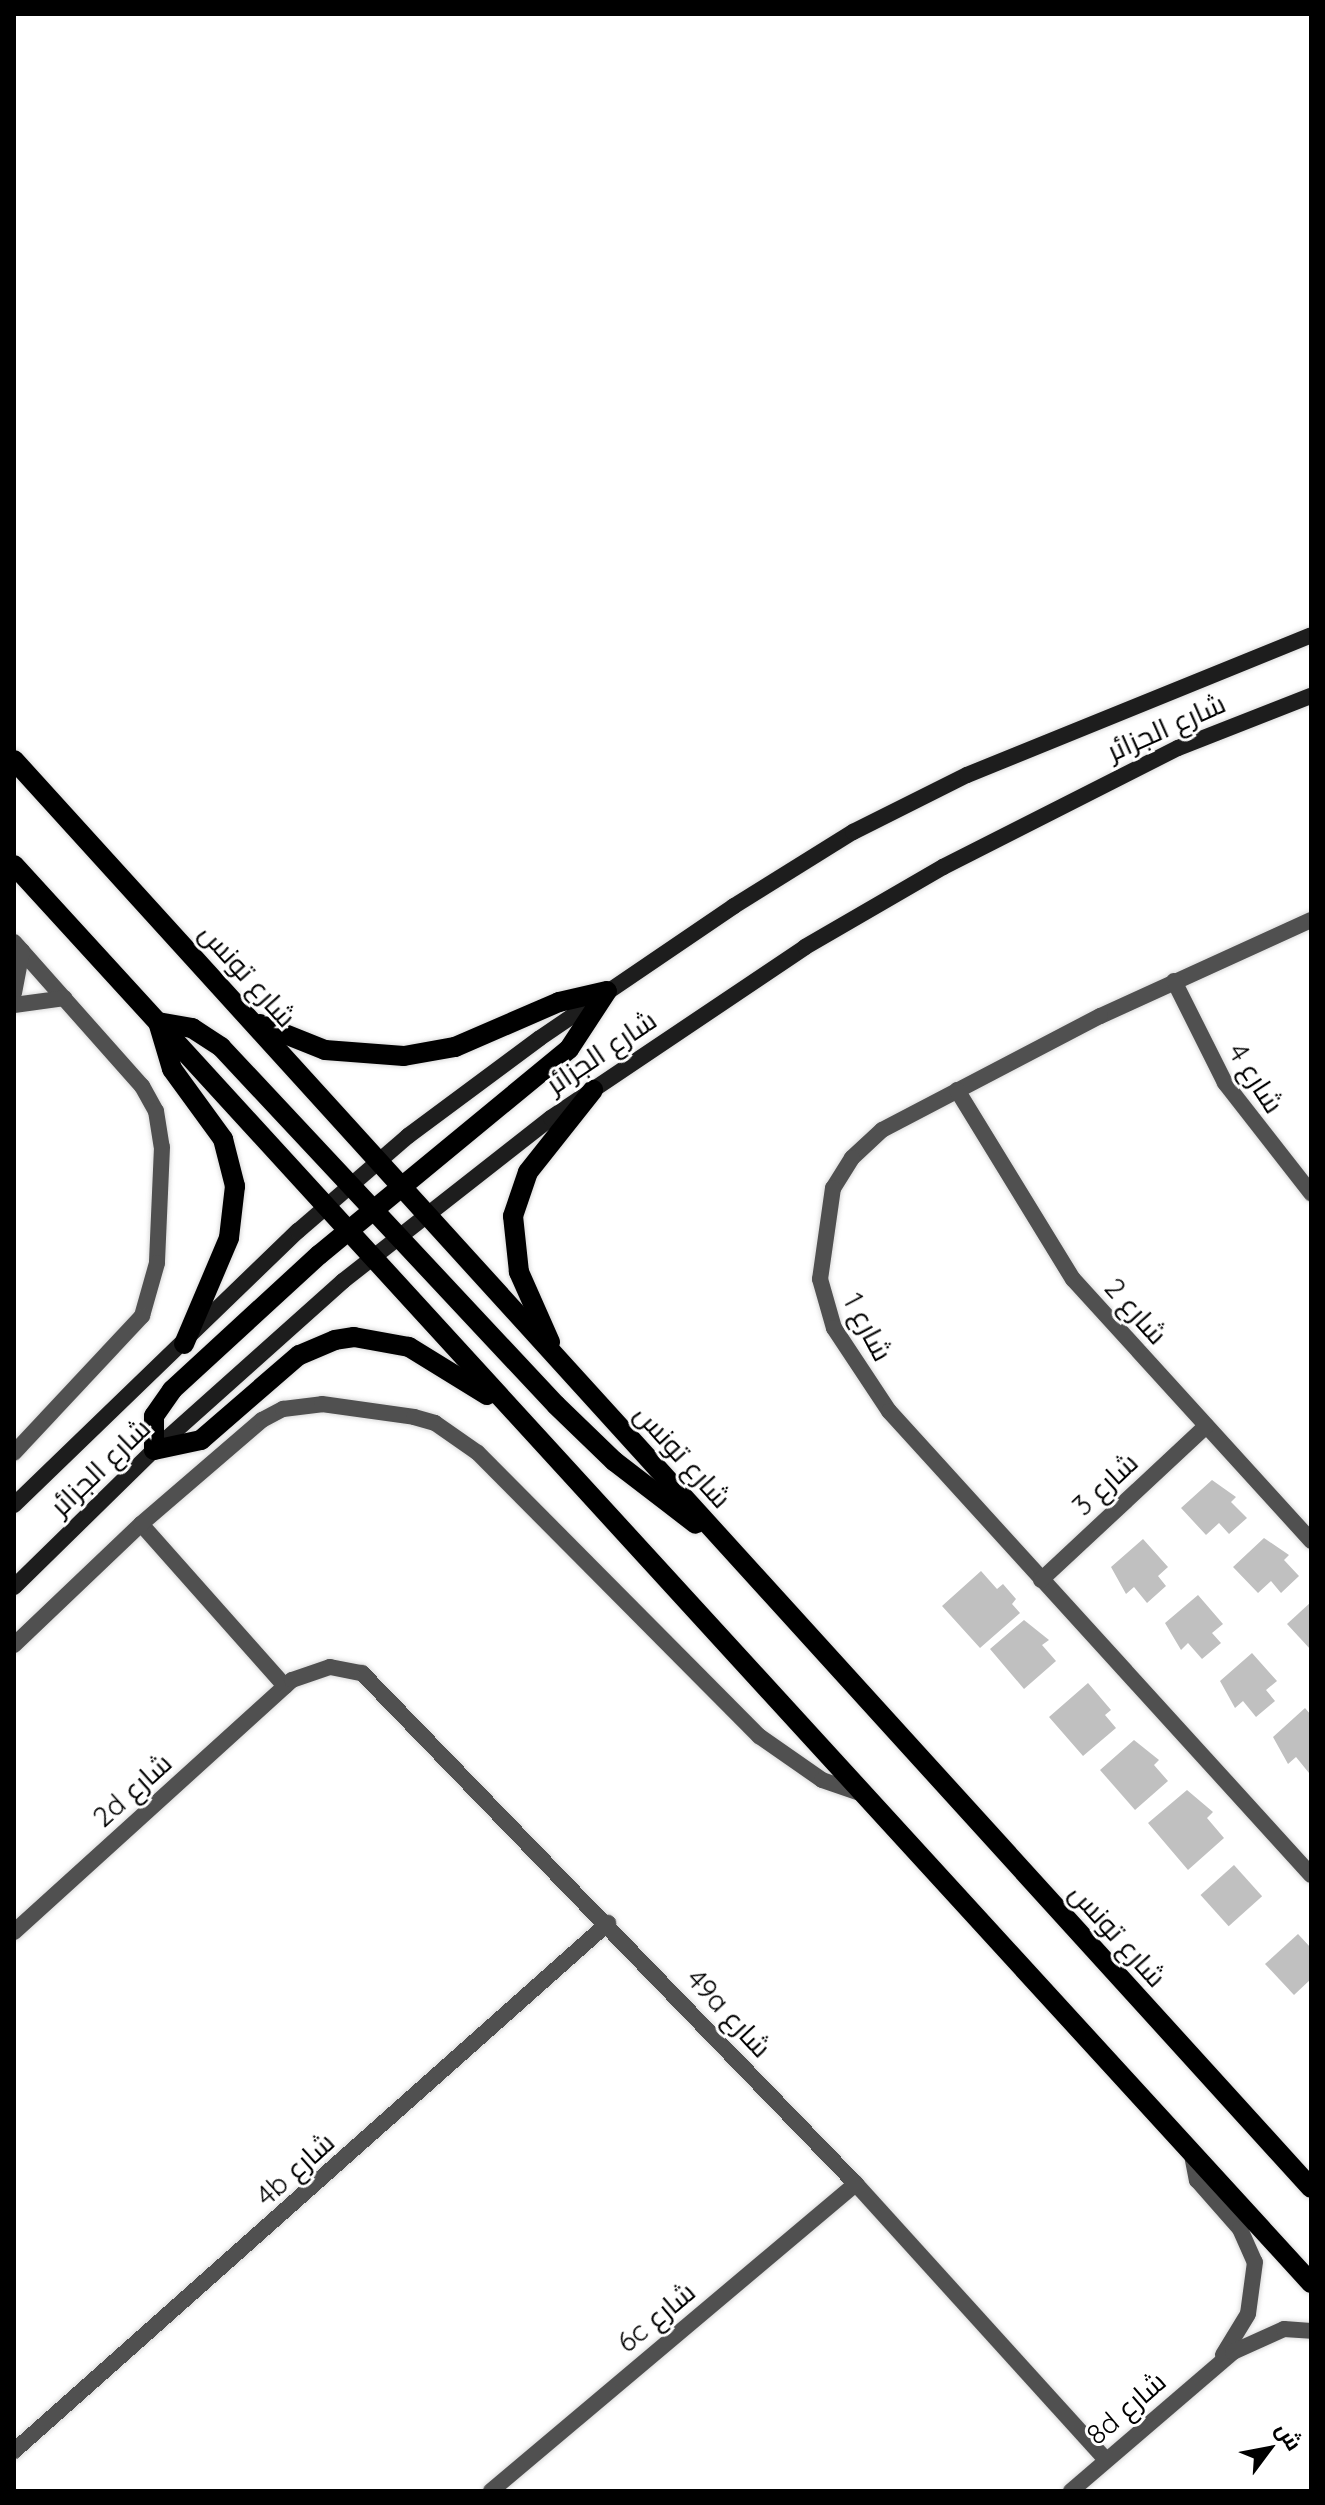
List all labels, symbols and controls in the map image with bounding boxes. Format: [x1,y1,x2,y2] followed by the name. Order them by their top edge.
[1102,686,1230,768] street label: شارع الجزائر
[193,916,303,1034] street label: شارع تونس
[539,1003,663,1101] street label: شارع الجزائر
[1221,1037,1291,1119] street label: شارع 4
[1098,1271,1174,1351] street label: شارع 2
[836,1287,900,1367] street label: شارع 1
[628,1397,738,1515] street label: شارع تونس
[43,1411,157,1523] street label: شارع الجزائر
[1066,1446,1144,1522] street label: شارع 3
[86,1746,178,1834] street label: 2d شارع
[1063,1876,1173,1994] street label: شارع تونس
[680,1962,778,2064] street label: 49a شارع
[249,2125,341,2213] street label: 4b شارع
[610,2275,702,2359] street label: 6c شارع
[1080,2364,1172,2452] street label: 8d شارع
[1229,2409,1309,2489] north arrow
[1270,2417,1309,2456] text: ش

